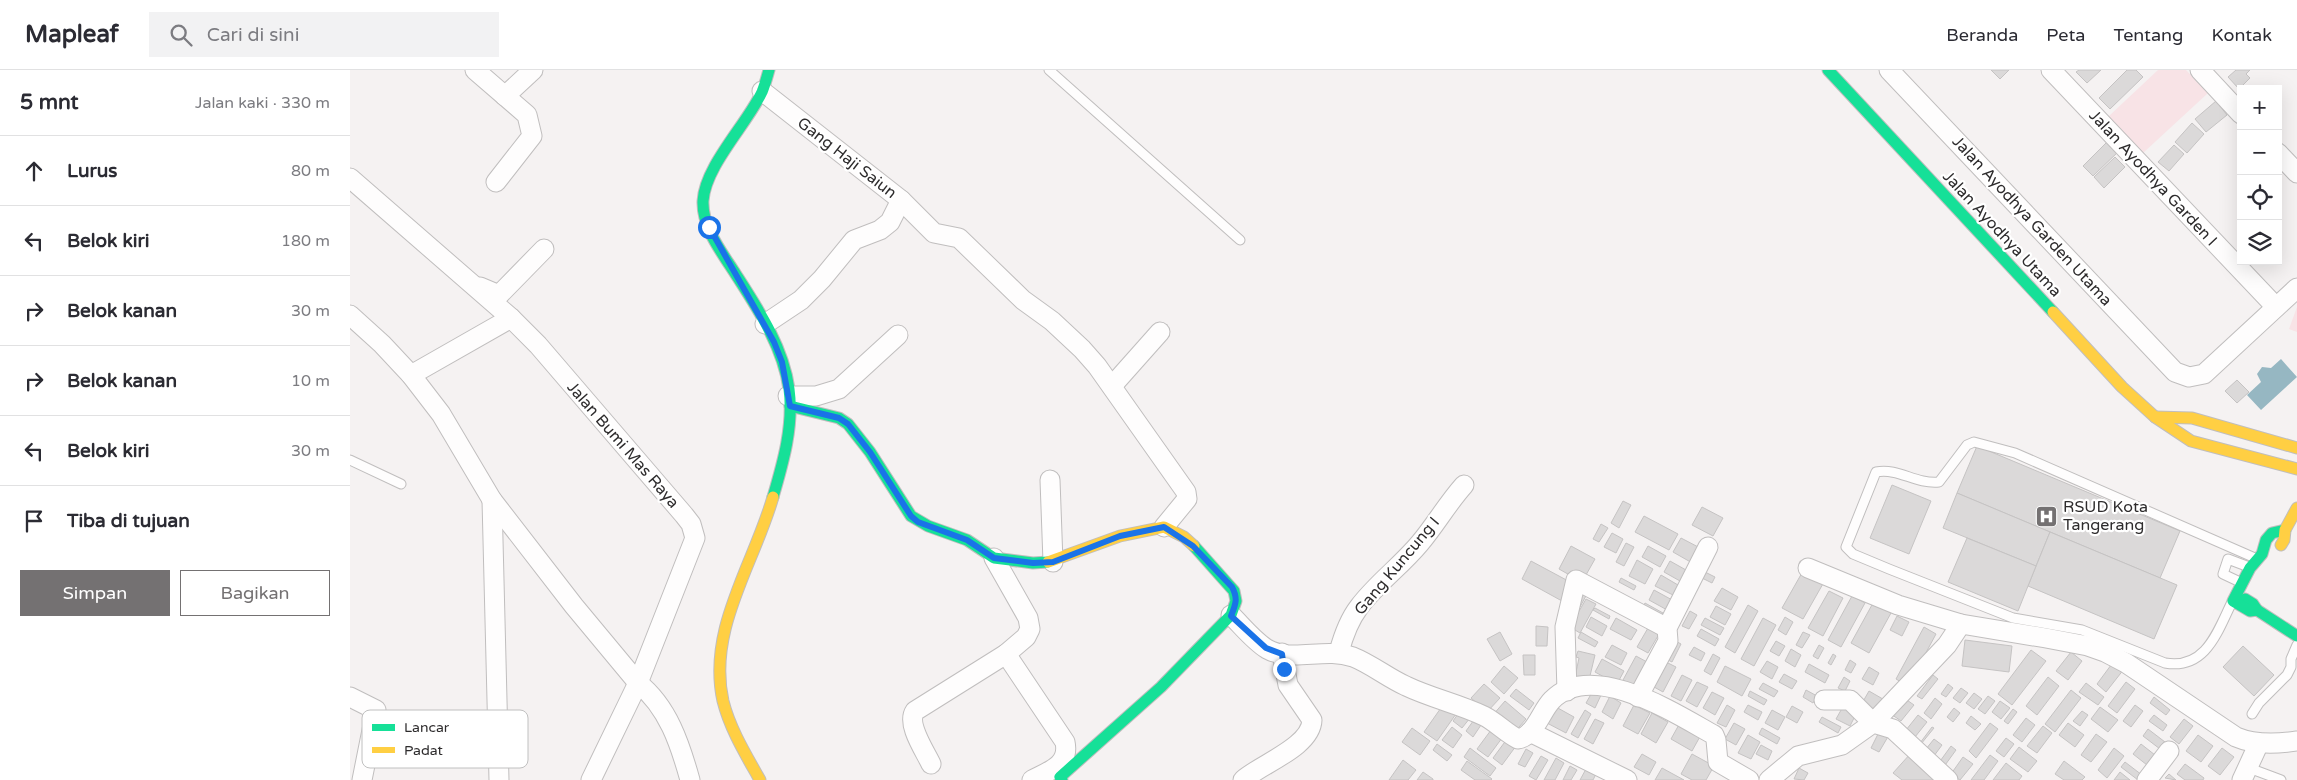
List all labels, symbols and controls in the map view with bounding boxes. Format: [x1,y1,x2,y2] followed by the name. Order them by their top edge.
[149,12,499,57] search box
[25,20,119,49] text: Mapleaf
[167,21,195,49] icon: search
[207,24,299,46] text: Cari di sini
[1946,24,2018,46] text: Beranda
[2046,24,2085,46] text: Peta
[2113,24,2183,46] text: Tentang
[2211,24,2272,46] text: Kontak
[2237,85,2282,265] map controls
[2237,85,2282,130] button: +
[20,90,79,115] text: 5 mnt
[195,93,330,113] text: Jalan kaki · 330 m
[2085,106,2221,250] street label: Jalan Ayodhya Garden I
[793,113,901,203] street label: Gang Haji Saiun
[2237,130,2282,175] button: −
[1948,132,2116,310] street label: Jalan Ayodhya Garden Utama
[20,157,48,185] icon: ahead
[67,160,117,182] text: Lurus
[291,161,330,181] text: 80 m
[1938,167,2066,301] street label: Jalan Ayodhya Utama
[2237,175,2282,220] button: locate
[698,216,721,239] route start
[2237,220,2282,265] button: layers
[20,227,48,255] icon: left
[67,230,150,252] text: Belok kiri
[281,231,330,251] text: 180 m
[20,297,48,325] icon: right
[67,300,177,322] text: Belok kanan
[291,301,330,321] text: 30 m
[20,367,48,395] icon: right
[67,370,177,392] text: Belok kanan
[291,371,330,391] text: 10 m
[563,378,683,512] street label: Jalan Bumi Mas Raya
[20,437,48,465] icon: left
[67,440,150,462] text: Belok kiri
[291,441,330,461] text: 30 m
[2063,497,2148,535] place label: RSUD Kota Tangerang
[2035,504,2059,528] hospital icon: RSUD Kota Tangerang
[20,507,48,535] icon: arrive
[67,510,190,532] text: Tiba di tujuan
[1350,513,1444,619] street label: Gang Kuncung I
[20,570,170,616] button: Simpan
[180,570,330,616] button: Bagikan
[1273,658,1296,681] route end
[362,710,528,768] legend
[404,719,450,736] text: Lancar
[404,742,443,759] text: Padat

